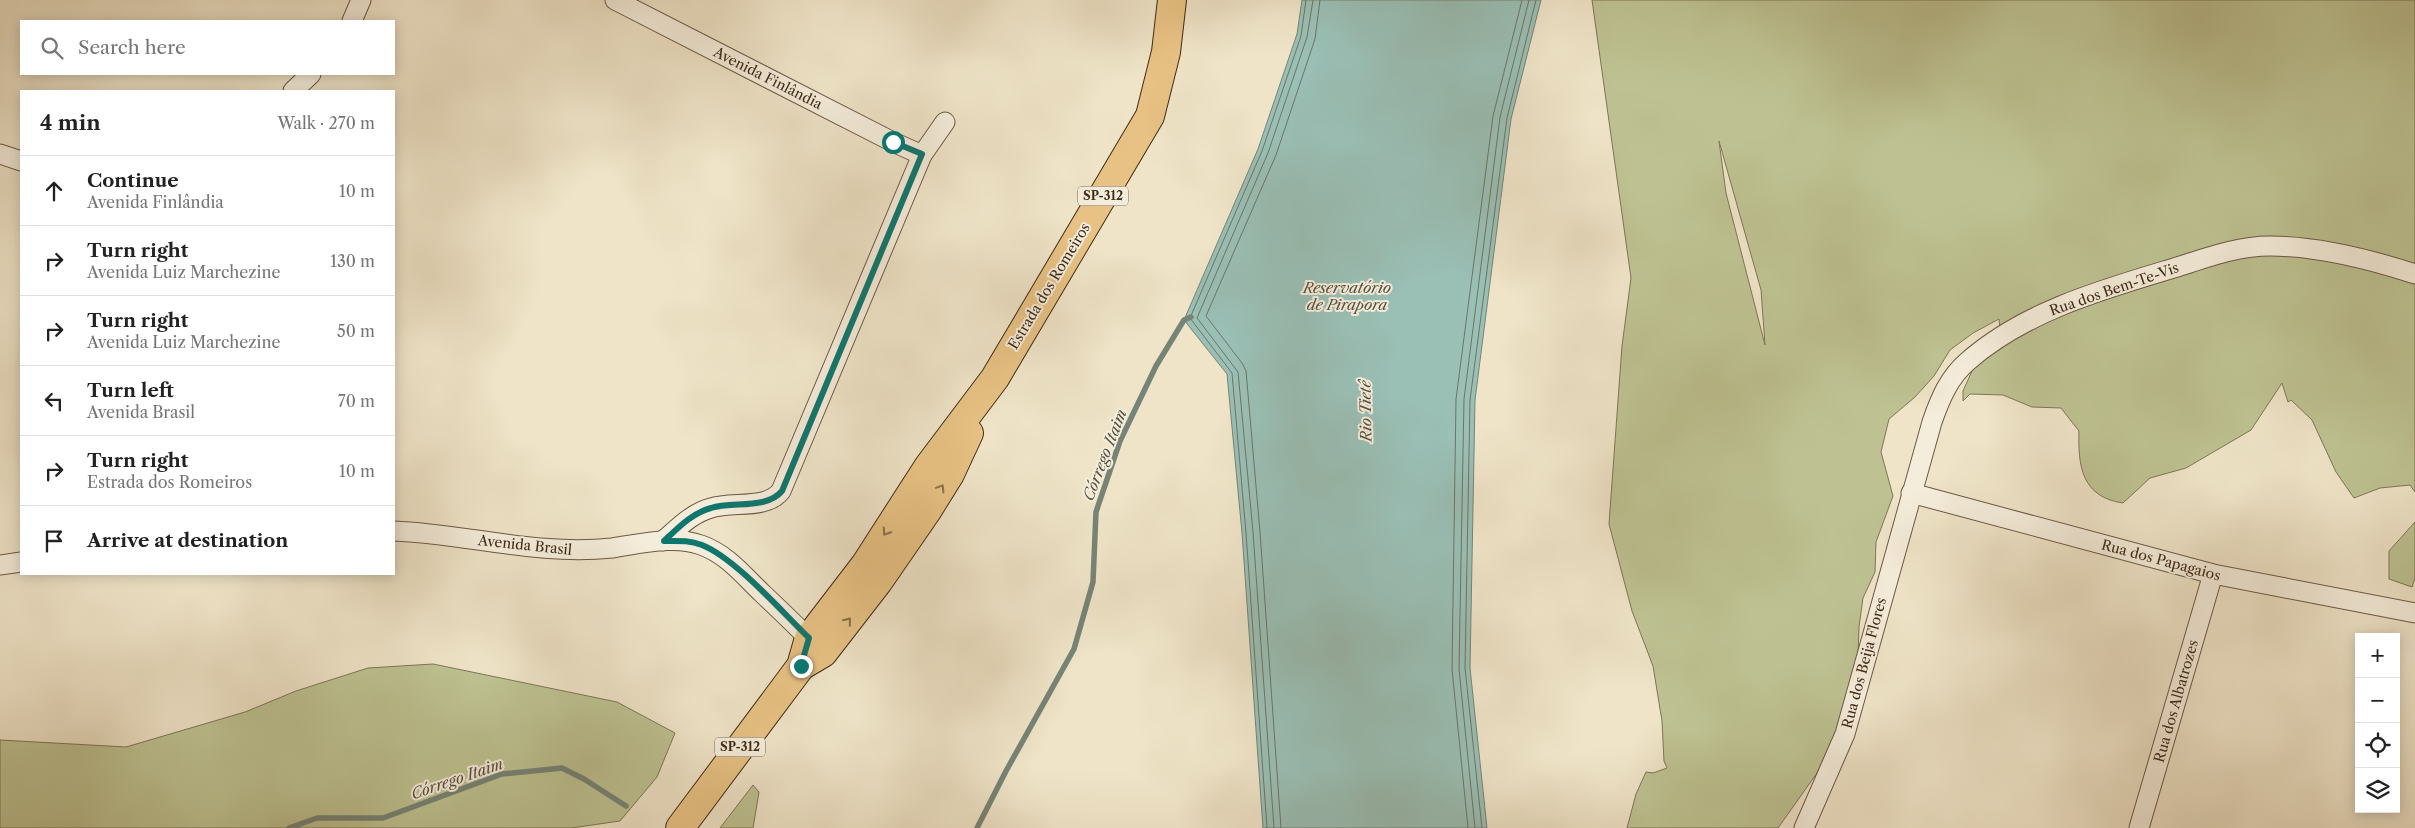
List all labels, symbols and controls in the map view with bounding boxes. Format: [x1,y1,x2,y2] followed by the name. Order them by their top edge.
[20,20,395,75] search box
[38,34,66,62] icon: search
[78,36,186,59] text: Search here
[710,42,826,113] street label: Avenida Finlândia
[40,110,101,135] text: 4 min
[277,113,375,133] text: Walk · 270 m
[882,131,905,154] route start
[87,169,179,192] text: Continue
[40,177,68,205] icon: ahead
[339,181,375,201] text: 10 m
[1078,187,1128,206] road number: SP-312
[87,192,224,212] text: Avenida Finlândia
[1004,219,1094,353] street label: Estrada dos Romeiros
[87,239,188,262] text: Turn right
[40,247,68,275] icon: right
[330,251,375,271] text: 130 m
[2047,258,2181,320] street label: Rua dos Bem-Te-Vis
[87,262,280,282] text: Avenida Luiz Marchezine
[1302,278,1391,314] water label: Reservatório de Pirapora
[87,309,188,332] text: Turn right
[40,317,68,345] icon: right
[337,321,375,341] text: 50 m
[87,332,280,352] text: Avenida Luiz Marchezine
[87,379,174,402] text: Turn left
[1355,379,1376,443] water label: Rio Tietê
[40,387,68,415] icon: left
[338,391,375,411] text: 70 m
[87,402,195,422] text: Avenida Brasil
[1078,406,1131,503] water label: Córrego Itaim
[87,449,188,472] text: Turn right
[40,457,68,485] icon: right
[339,461,375,481] text: 10 m
[87,472,252,492] text: Estrada dos Romeiros
[934,484,944,493] one-way arrow
[883,526,892,536] one-way arrow
[40,527,68,555] icon: arrive
[87,529,288,552] text: Arrive at destination
[476,531,573,559] street label: Avenida Brasil
[2099,535,2223,585] street label: Rua dos Papagaios
[1838,595,1890,731] street label: Rua dos Beija Flores
[842,617,851,627] one-way arrow
[2355,633,2400,813] map controls
[2355,633,2400,678] button: +
[2150,638,2202,764] street label: Rua dos Albatrozes
[790,655,813,678] route end
[2355,678,2400,723] button: −
[2355,723,2400,768] button: locate
[715,738,765,756] road number: SP-312
[408,754,505,803] water label: Córrego Itaim
[2355,768,2400,813] button: layers

